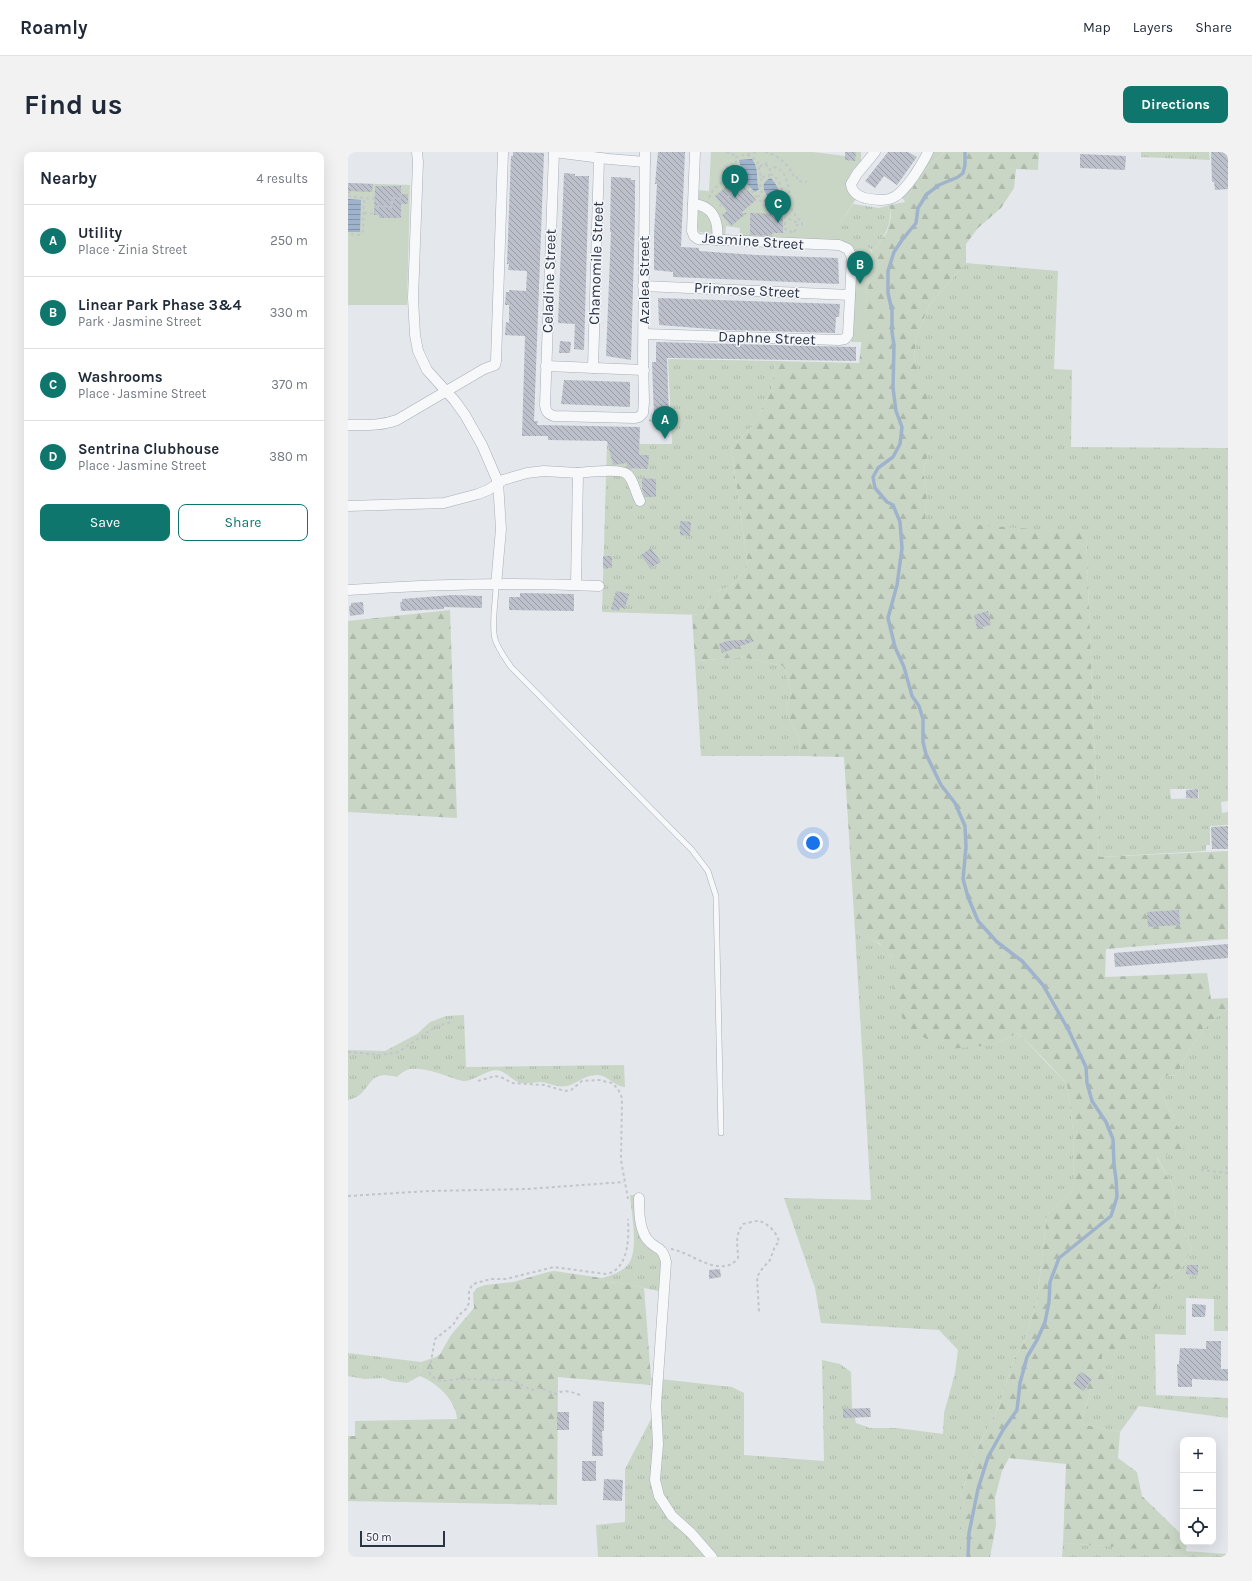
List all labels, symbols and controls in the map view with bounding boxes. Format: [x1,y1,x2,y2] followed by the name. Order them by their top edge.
[20,17,87,39] text: Roamly
[1083,19,1111,36] text: Map
[1133,19,1173,36] text: Layers
[1195,19,1232,36] text: Share
[1123,86,1228,123] button: Directions
[24,88,123,121] text: Find us
[722,165,748,198] pin: D
[40,168,97,188] text: Nearby
[256,171,308,186] text: 4 results
[765,190,791,223] pin: C
[585,200,607,325] street label: Chamomile Street
[78,224,122,242] text: Utility
[538,228,560,333] street label: Celadine Street
[701,228,805,254] street label: Jasmine Street
[49,233,57,248] text: A
[270,233,308,248] text: 250 m
[635,235,653,324] street label: Azalea Street
[78,242,187,257] text: Place · Zinia Street
[847,251,873,284] pin: B
[694,278,801,302] street label: Primrose Street
[78,296,241,314] text: Linear Park Phase 3&4
[49,305,57,320] text: B
[270,305,308,320] text: 330 m
[78,314,201,329] text: Park · Jasmine Street
[718,327,816,349] street label: Daphne Street
[78,368,163,386] text: Washrooms
[49,377,57,392] text: C
[271,377,308,392] text: 370 m
[78,386,206,401] text: Place · Jasmine Street
[652,406,678,439] pin: A
[78,440,219,458] text: Sentrina Clubhouse
[49,449,57,464] text: D
[269,449,308,464] text: 380 m
[78,458,206,473] text: Place · Jasmine Street
[40,504,170,541] button: Save
[178,504,308,541] button: Share
[803,833,823,853] your location
[1180,1437,1216,1545] map controls
[1180,1437,1216,1473] button: +
[1180,1473,1216,1509] button: −
[1180,1509,1216,1545] button: locate
[360,1529,445,1548] scale bar
[366,1531,392,1544] text: 50 m

